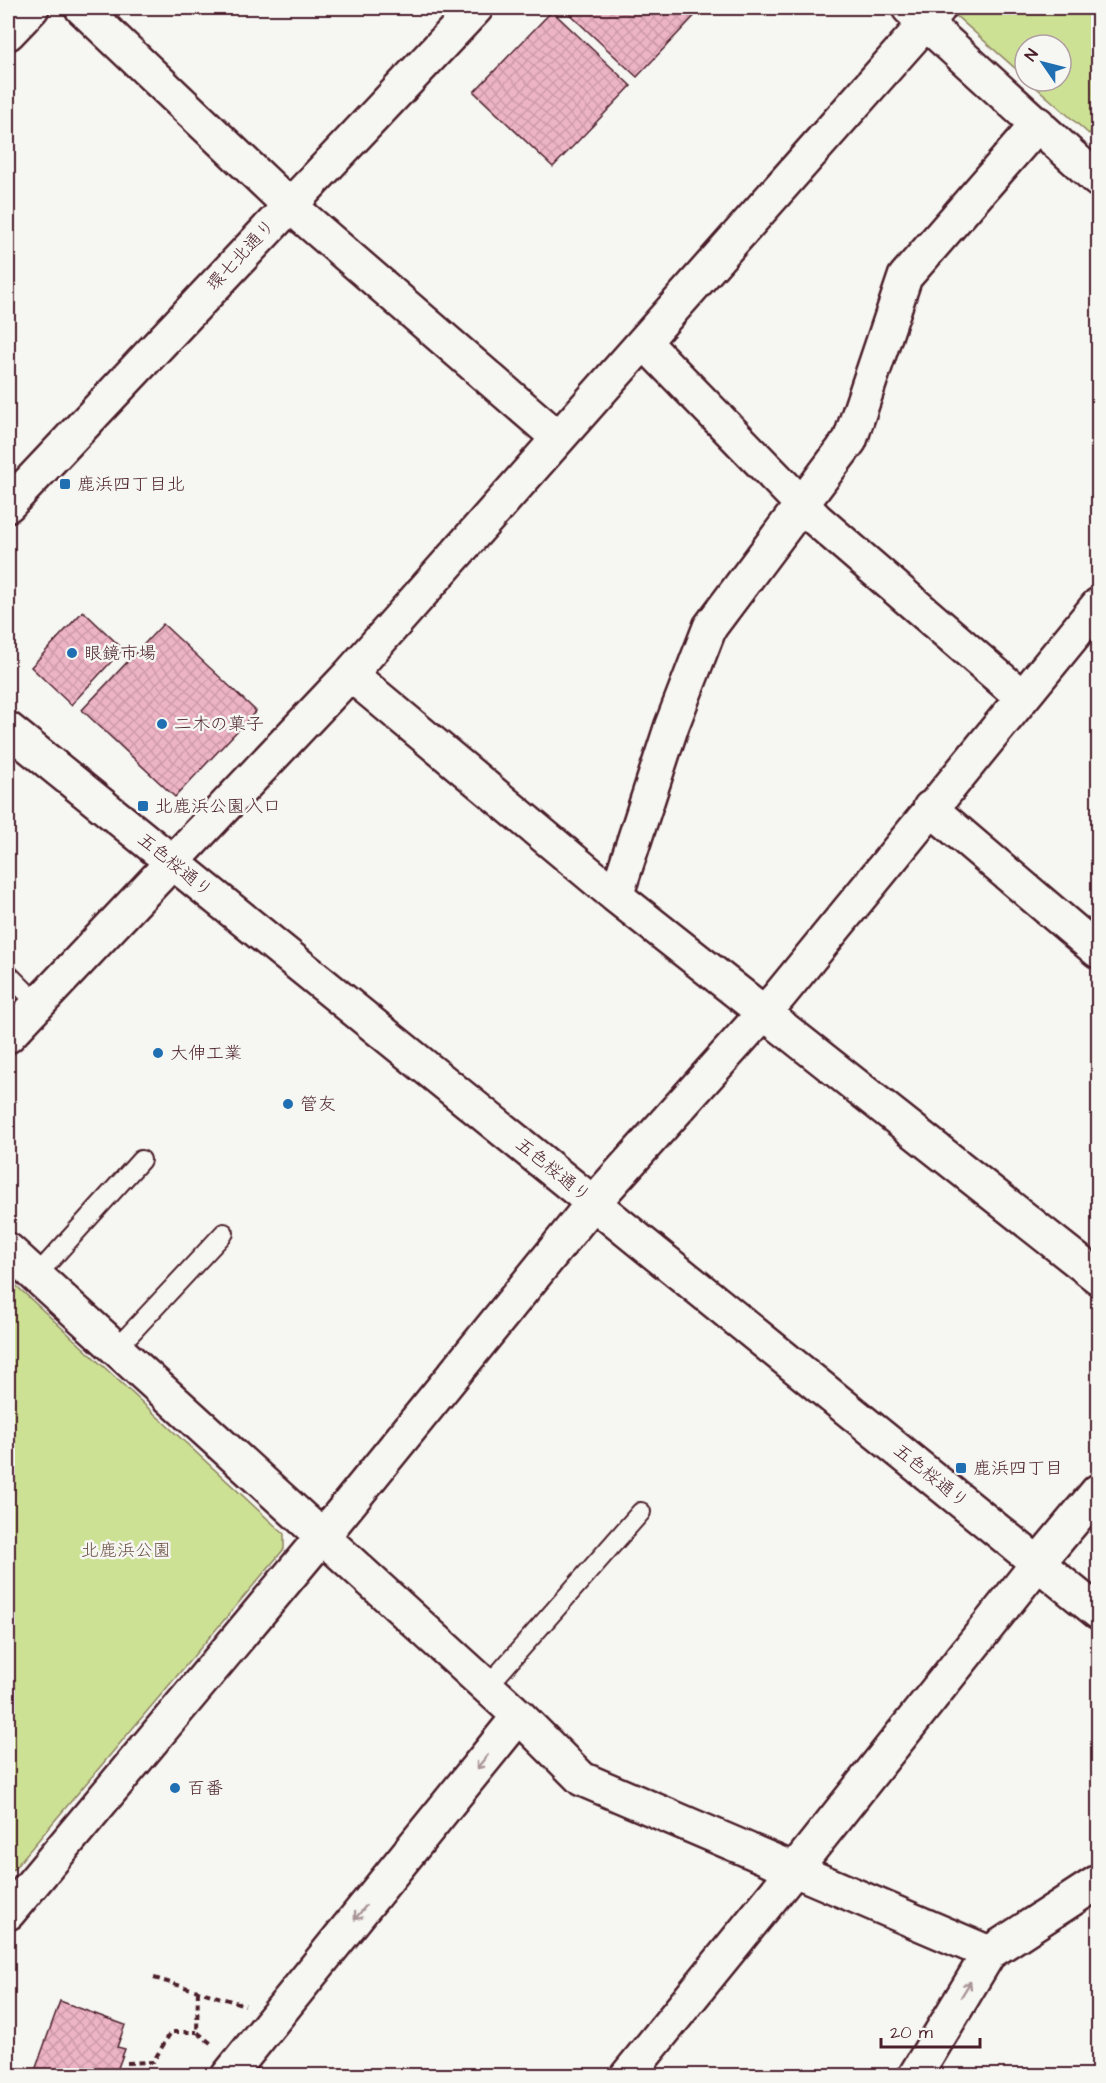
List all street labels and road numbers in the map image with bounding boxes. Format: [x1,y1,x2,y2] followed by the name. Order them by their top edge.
[201,214,281,296] street label: 環七北通り
[132,827,218,903] street label: 五色桜通り
[510,1132,596,1208] street label: 五色桜通り
[888,1438,974,1514] street label: 五色桜通り

